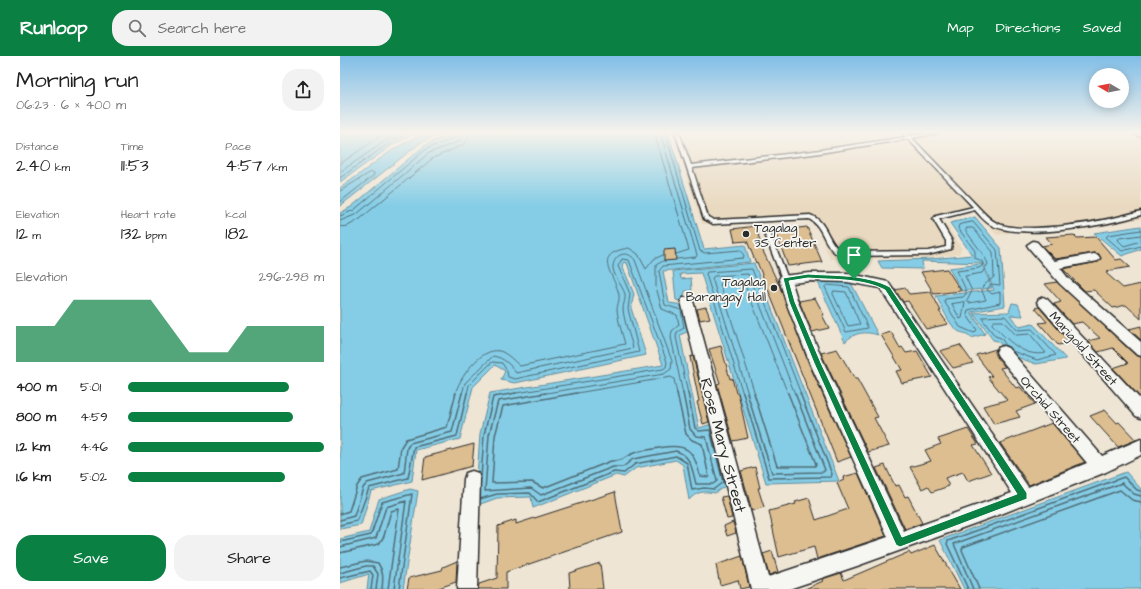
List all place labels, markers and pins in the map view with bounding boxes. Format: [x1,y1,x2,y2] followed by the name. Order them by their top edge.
[754,219,816,252] place label: Tagalag 3S Center
[741,229,751,239] marker: Tagalag 3S Center
[837,238,871,279] pin
[686,273,766,307] place label: Tagalag Barangay Hall
[769,283,779,293] marker: Tagalag Barangay Hall

